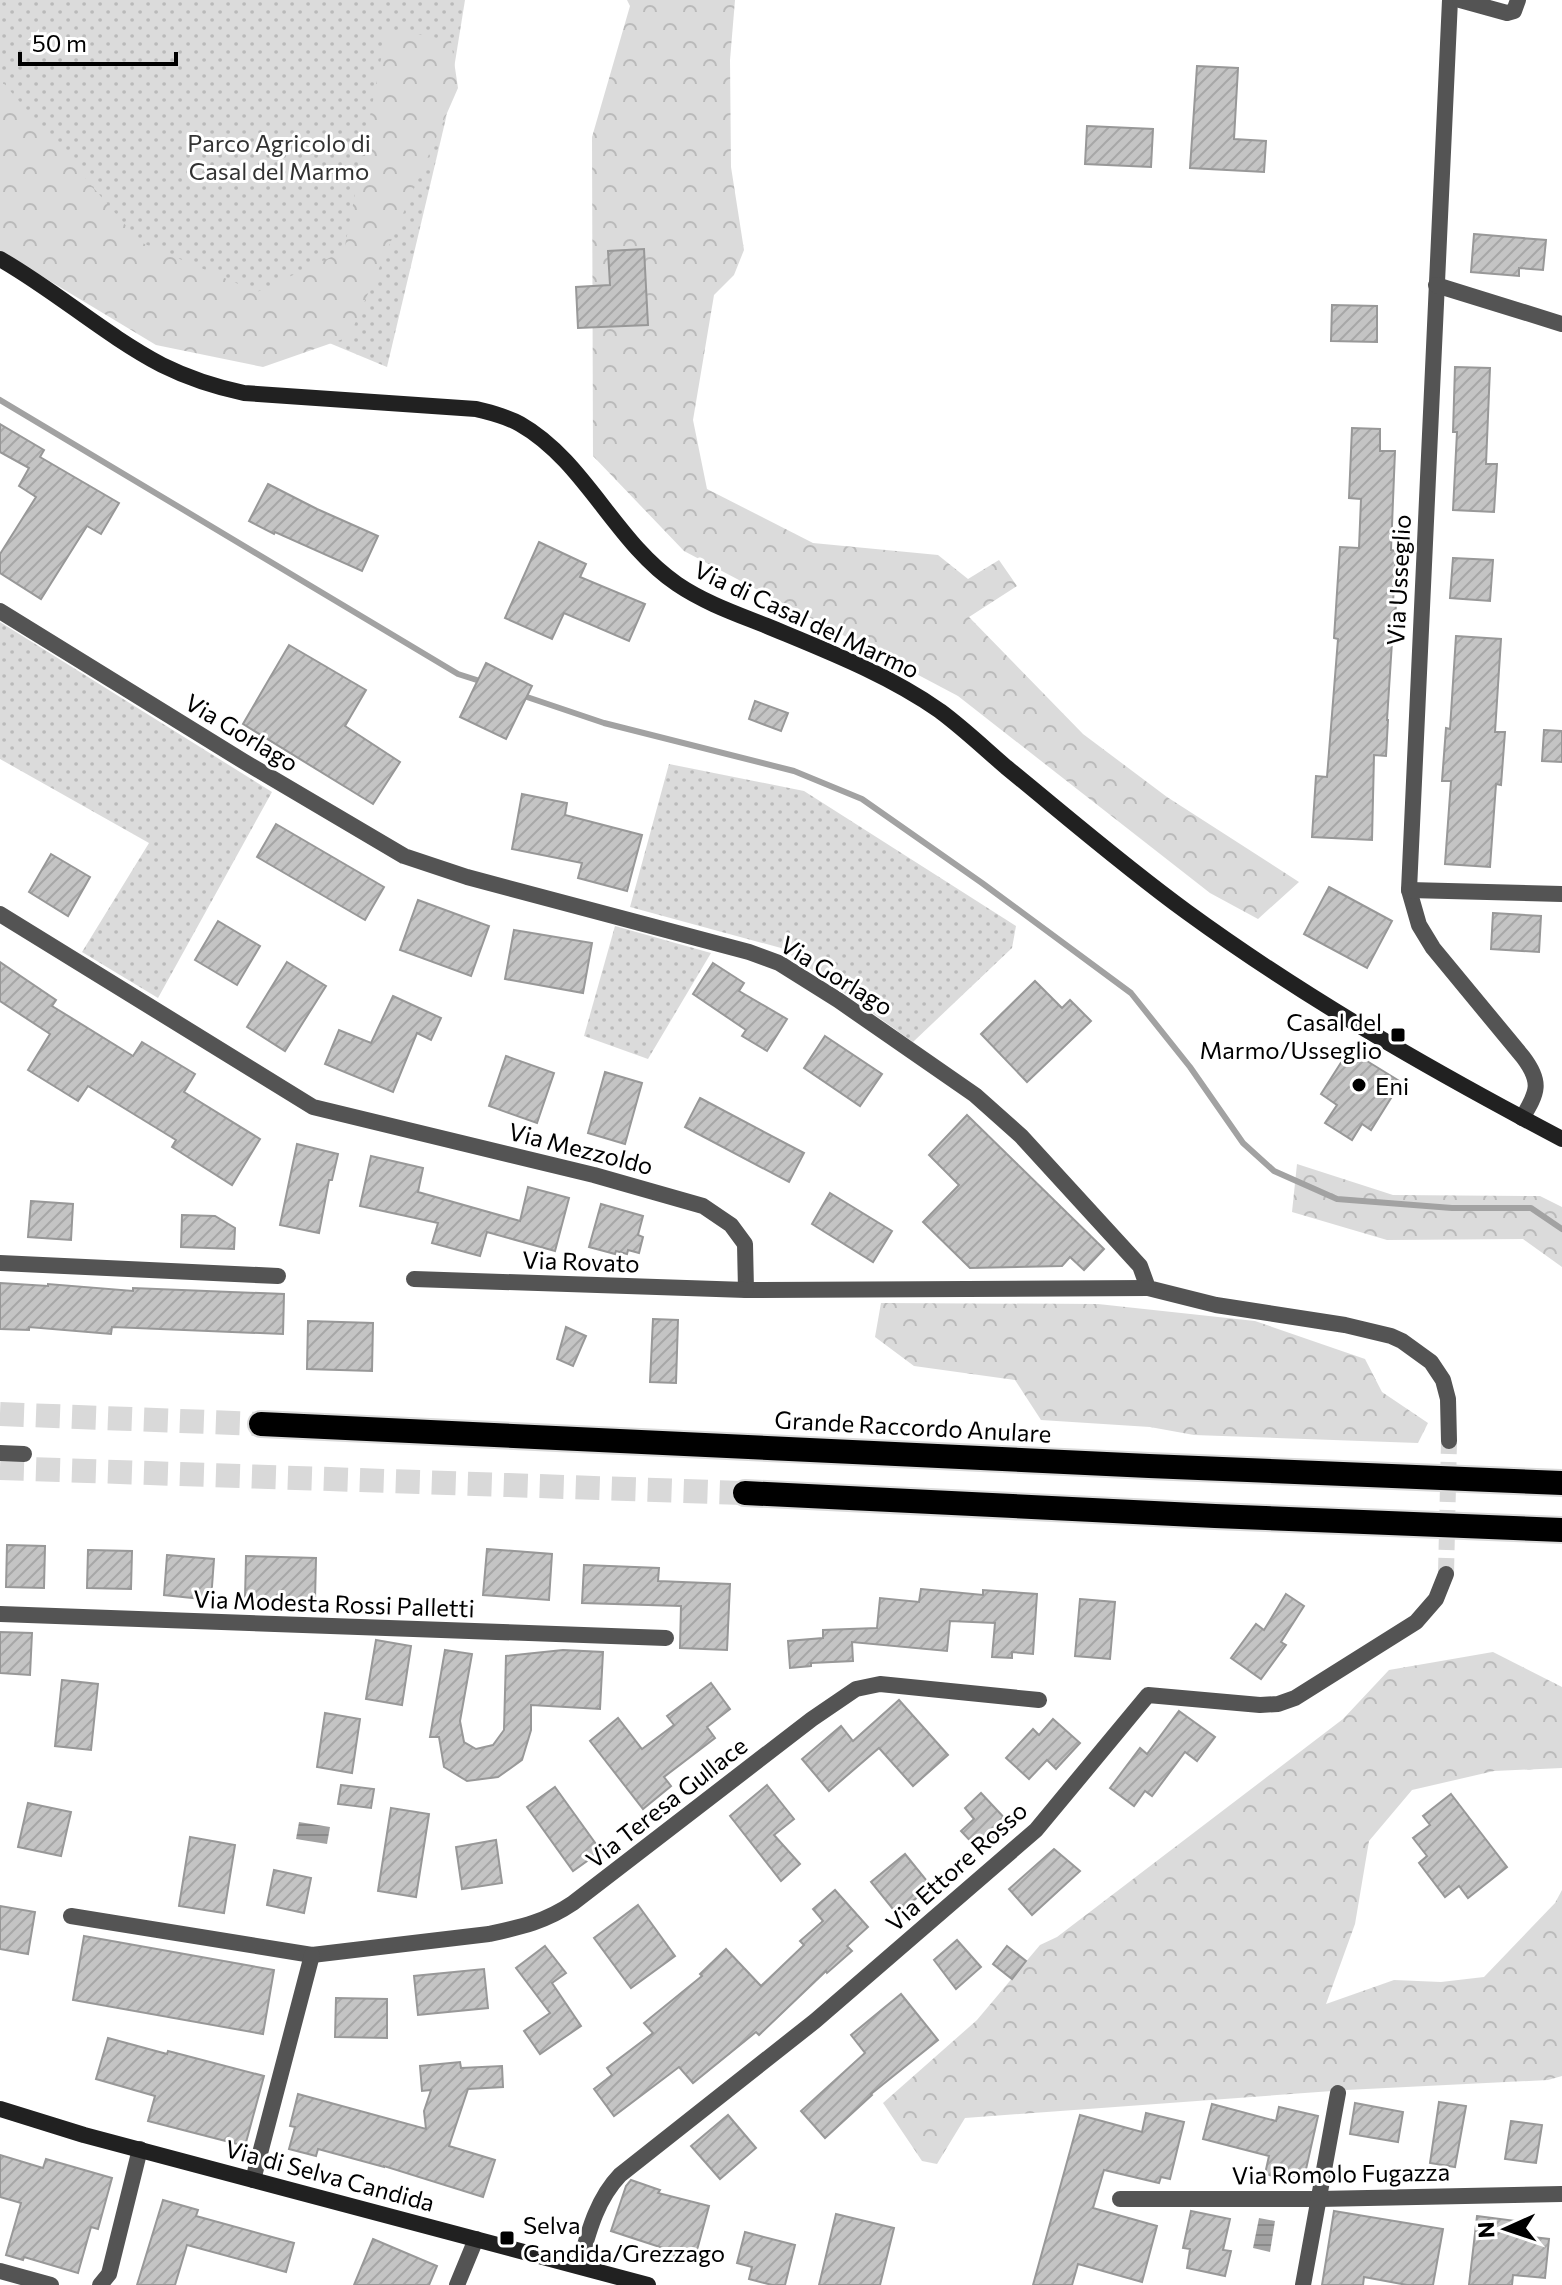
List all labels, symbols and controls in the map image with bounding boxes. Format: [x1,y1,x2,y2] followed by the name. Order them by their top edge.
[20,16,176,66] scale bar
[32,28,87,57] text: 50 m
[187,128,371,185] park label: Parco Agricolo di Casal del Marmo
[1380,514,1416,646] street label: Via Usseglio
[690,554,924,684] street label: Via di Casal del Marmo
[180,687,304,777] street label: Via Gorlago
[775,929,899,1021] street label: Via Gorlago
[1200,1007,1382,1064] place label: Casal del Marmo/Usseglio
[1389,1026,1407,1044] marker: Casal del Marmo/Usseglio
[1375,1071,1409,1100] place label: Eni
[1350,1076,1368,1094] marker: Eni
[506,1116,656,1180] street label: Via Mezzoldo
[522,1244,640,1278] street label: Via Rovato
[774,1404,1052,1448] street label: Grande Raccordo Anulare
[193,1584,475,1622] street label: Via Modesta Rossi Palletti
[580,1730,752,1874] street label: Via Teresa Gullace
[880,1795,1032,1937] street label: Via Ettore Rosso
[222,2133,438,2217] street label: Via di Selva Candida
[1232,2157,1450,2189] street label: Via Romolo Fugazza
[1466,2189,1546,2269] north arrow
[523,2210,725,2267] place label: Selva Candida/Grezzago
[1472,2221,1499,2239] text: N
[498,2229,516,2247] marker: Selva Candida/Grezzago

